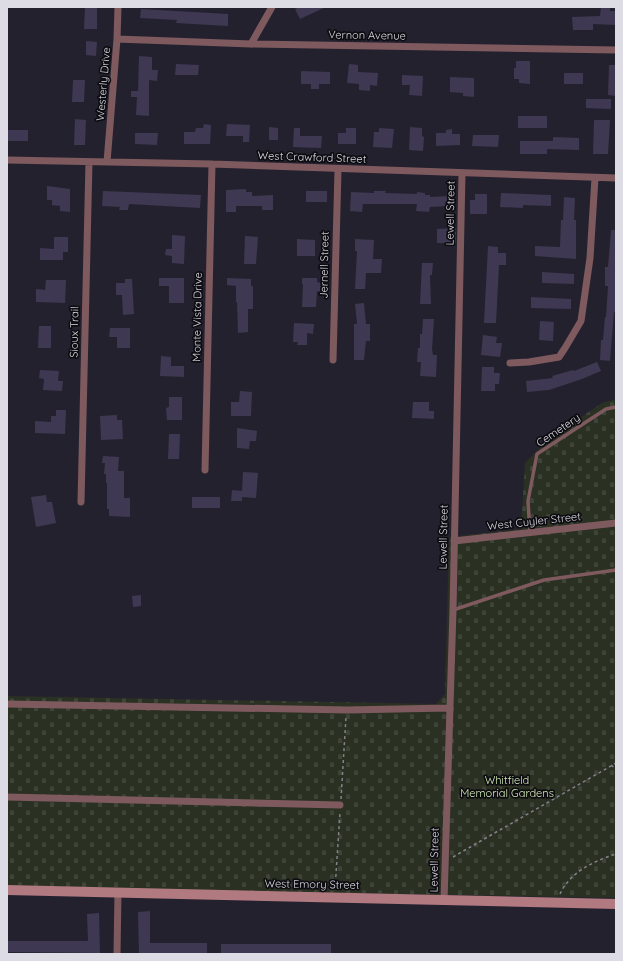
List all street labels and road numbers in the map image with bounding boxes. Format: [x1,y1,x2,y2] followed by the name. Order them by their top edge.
[328,27,406,43] street label: Vernon Avenue
[93,46,113,122] street label: Westerly Drive
[257,148,367,166] street label: West Crawford Street
[442,180,458,245] street label: Lewell Street
[316,231,332,299] street label: Jernell Street
[189,272,205,362] street label: Monte Vista Drive
[67,306,81,358] street label: Sioux Trail
[533,410,583,450] street label: Cemetery
[435,504,451,569] street label: Lewell Street
[486,509,582,533] street label: West Cuyler Street
[426,827,442,892] street label: Lewell Street
[264,876,360,892] street label: West Emory Street

